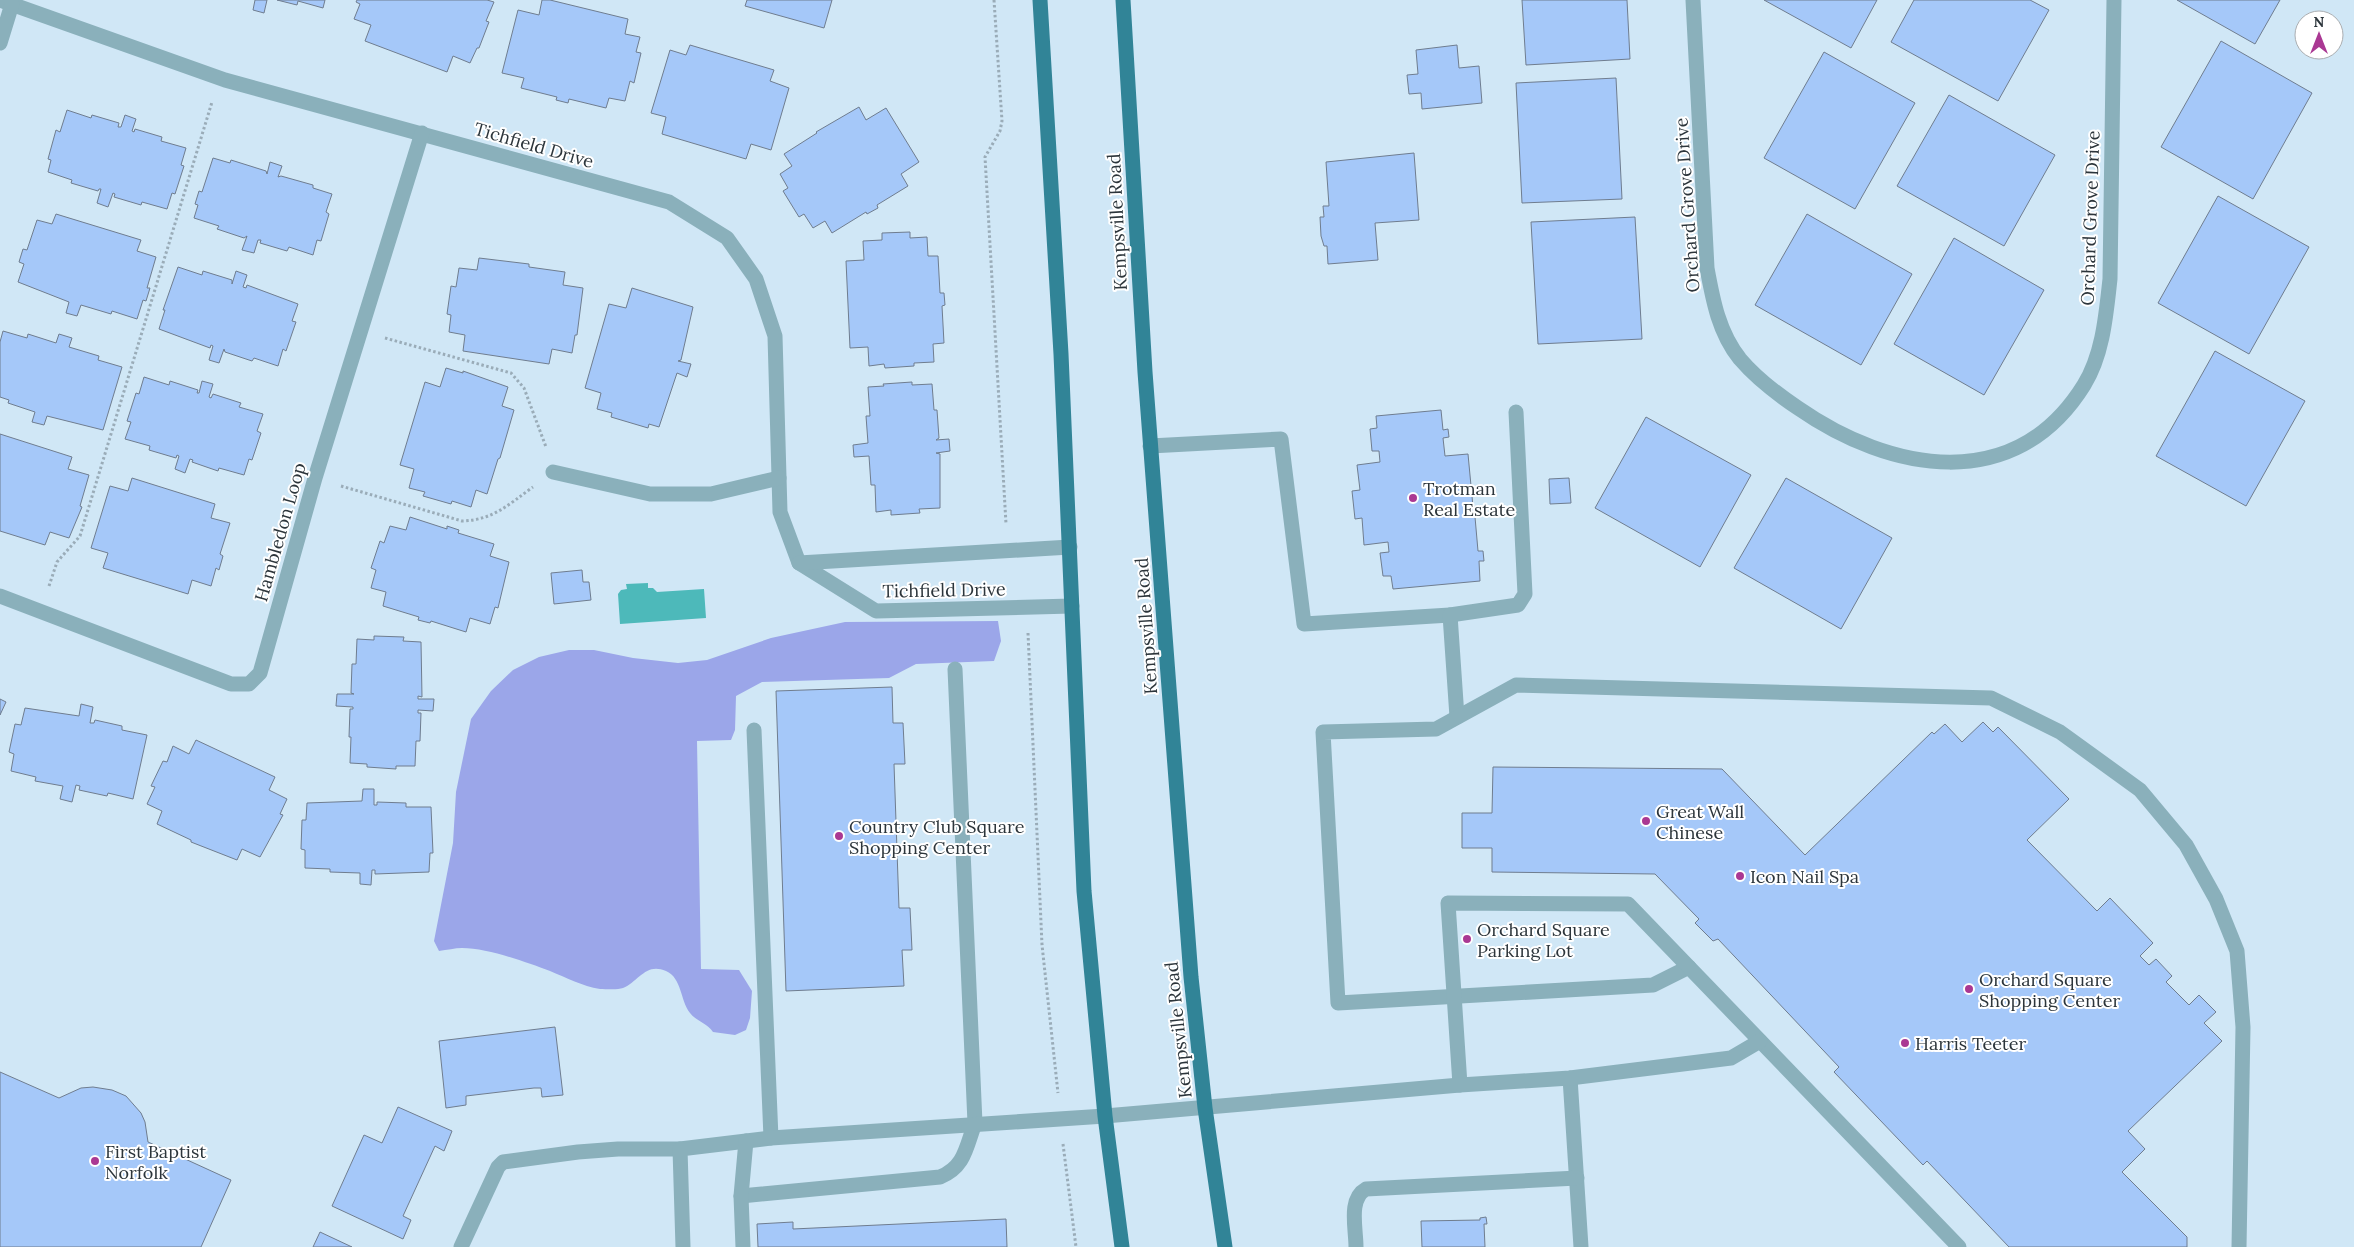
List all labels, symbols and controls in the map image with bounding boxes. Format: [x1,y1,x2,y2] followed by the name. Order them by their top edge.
[2294,10,2344,60] north arrow
[2314,13,2325,31] text: N
[472,117,597,173] street label: Tichfield Drive
[1669,117,1705,293] street label: Orchard Grove Drive
[2075,130,2105,306] street label: Orchard Grove Drive
[1102,153,1132,291] street label: Kempsville Road
[249,460,311,604] street label: Hambledon Loop
[1423,477,1515,521] place label: Trotman Real Estate
[1407,492,1419,504] marker: Trotman Real Estate
[1130,557,1162,695] street label: Kempsville Road
[882,577,1006,603] street label: Tichfield Drive
[1656,800,1744,844] place label: Great Wall Chinese
[849,815,1025,859] place label: Country Club Square Shopping Center
[1640,815,1652,827] marker: Great Wall Chinese
[833,830,845,842] marker: Country Club Square Shopping Center
[1750,865,1859,888] place label: Icon Nail Spa
[1734,870,1746,882] marker: Icon Nail Spa
[1477,918,1610,962] place label: Orchard Square Parking Lot
[1461,933,1473,945] marker: Orchard Square Parking Lot
[1159,960,1197,1099] street label: Kempsville Road
[1979,968,2121,1012] place label: Orchard Square Shopping Center
[1963,983,1975,995] marker: Orchard Square Shopping Center
[1915,1032,2027,1055] place label: Harris Teeter
[1899,1037,1911,1049] marker: Harris Teeter
[105,1140,206,1184] place label: First Baptist Norfolk
[89,1155,101,1167] marker: First Baptist Norfolk

